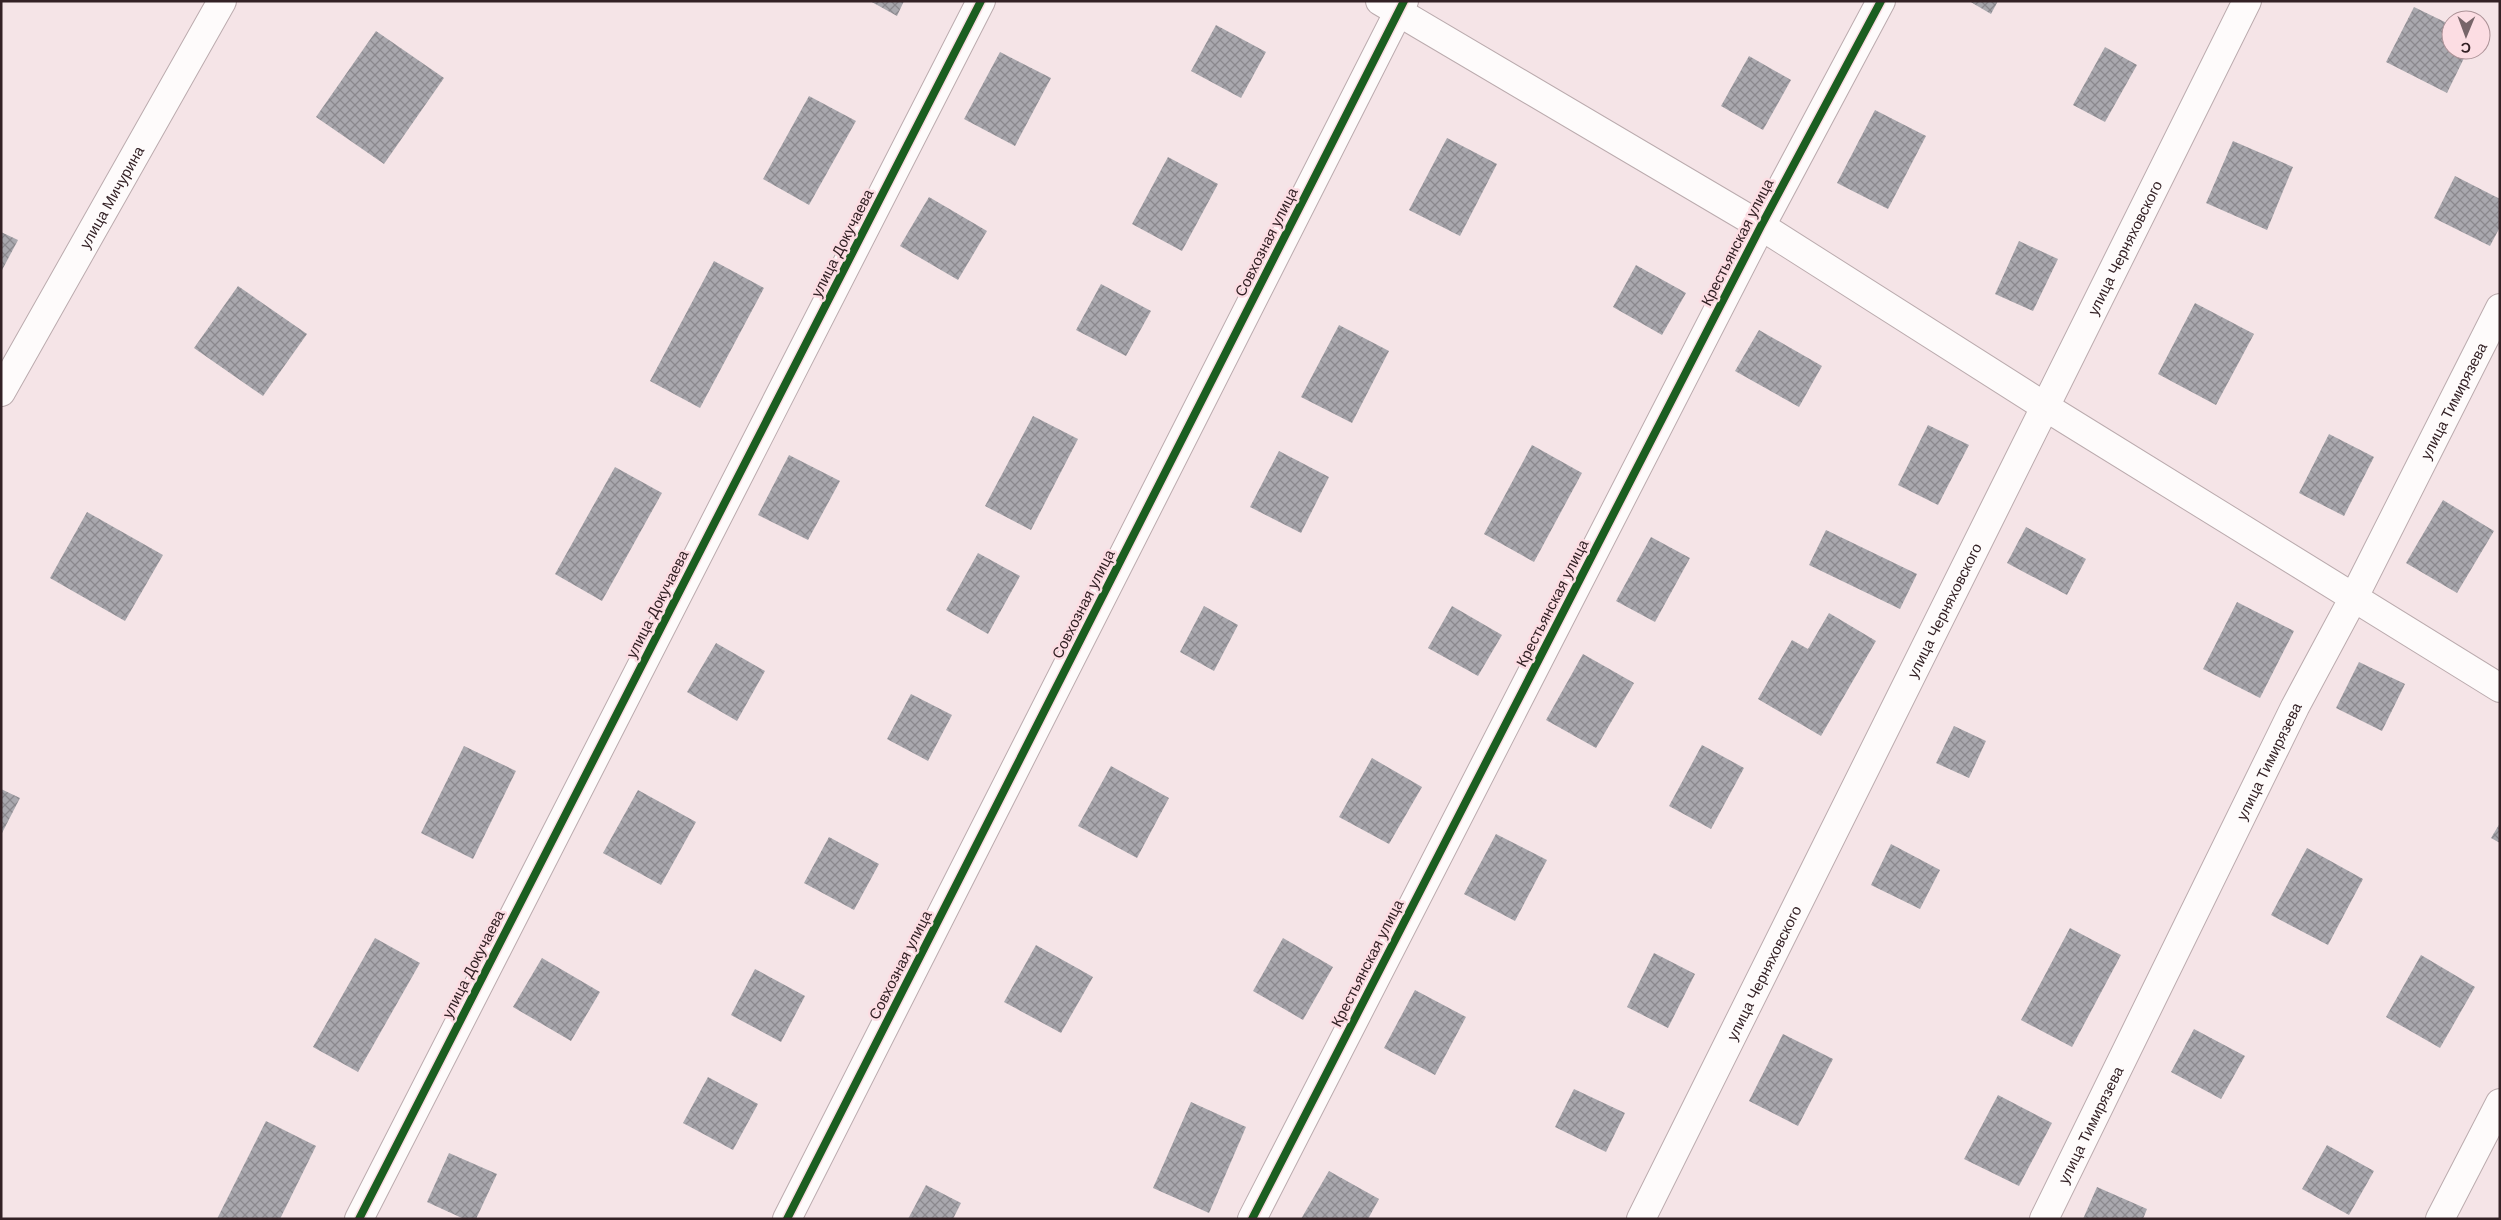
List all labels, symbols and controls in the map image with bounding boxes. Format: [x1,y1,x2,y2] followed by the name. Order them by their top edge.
[2441,10,2491,60] north arrow
[2461,40,2471,56] text: С
[76,142,147,251] street label: улица Мичурина
[1698,175,1777,308] street label: Крестьянская улица
[2084,177,2165,318] street label: улица Черняховского
[1231,184,1301,299] street label: Совхозная улица
[807,186,877,300] street label: улица Докучаева
[2417,339,2490,462] street label: улица Тимирязева
[1513,536,1592,669] street label: Крестьянская улица
[1903,540,1985,680] street label: улица Черняховского
[1048,546,1118,661] street label: Совхозная улица
[622,547,692,661] street label: улица Докучаева
[2233,699,2305,823] street label: улица Тимирязева
[1328,896,1407,1029] street label: Крестьянская улица
[1723,903,1804,1043] street label: улица Черняховского
[438,907,508,1021] street label: улица Докучаева
[865,907,935,1022] street label: Совхозная улица
[2054,1063,2126,1186] street label: улица Тимирязева

